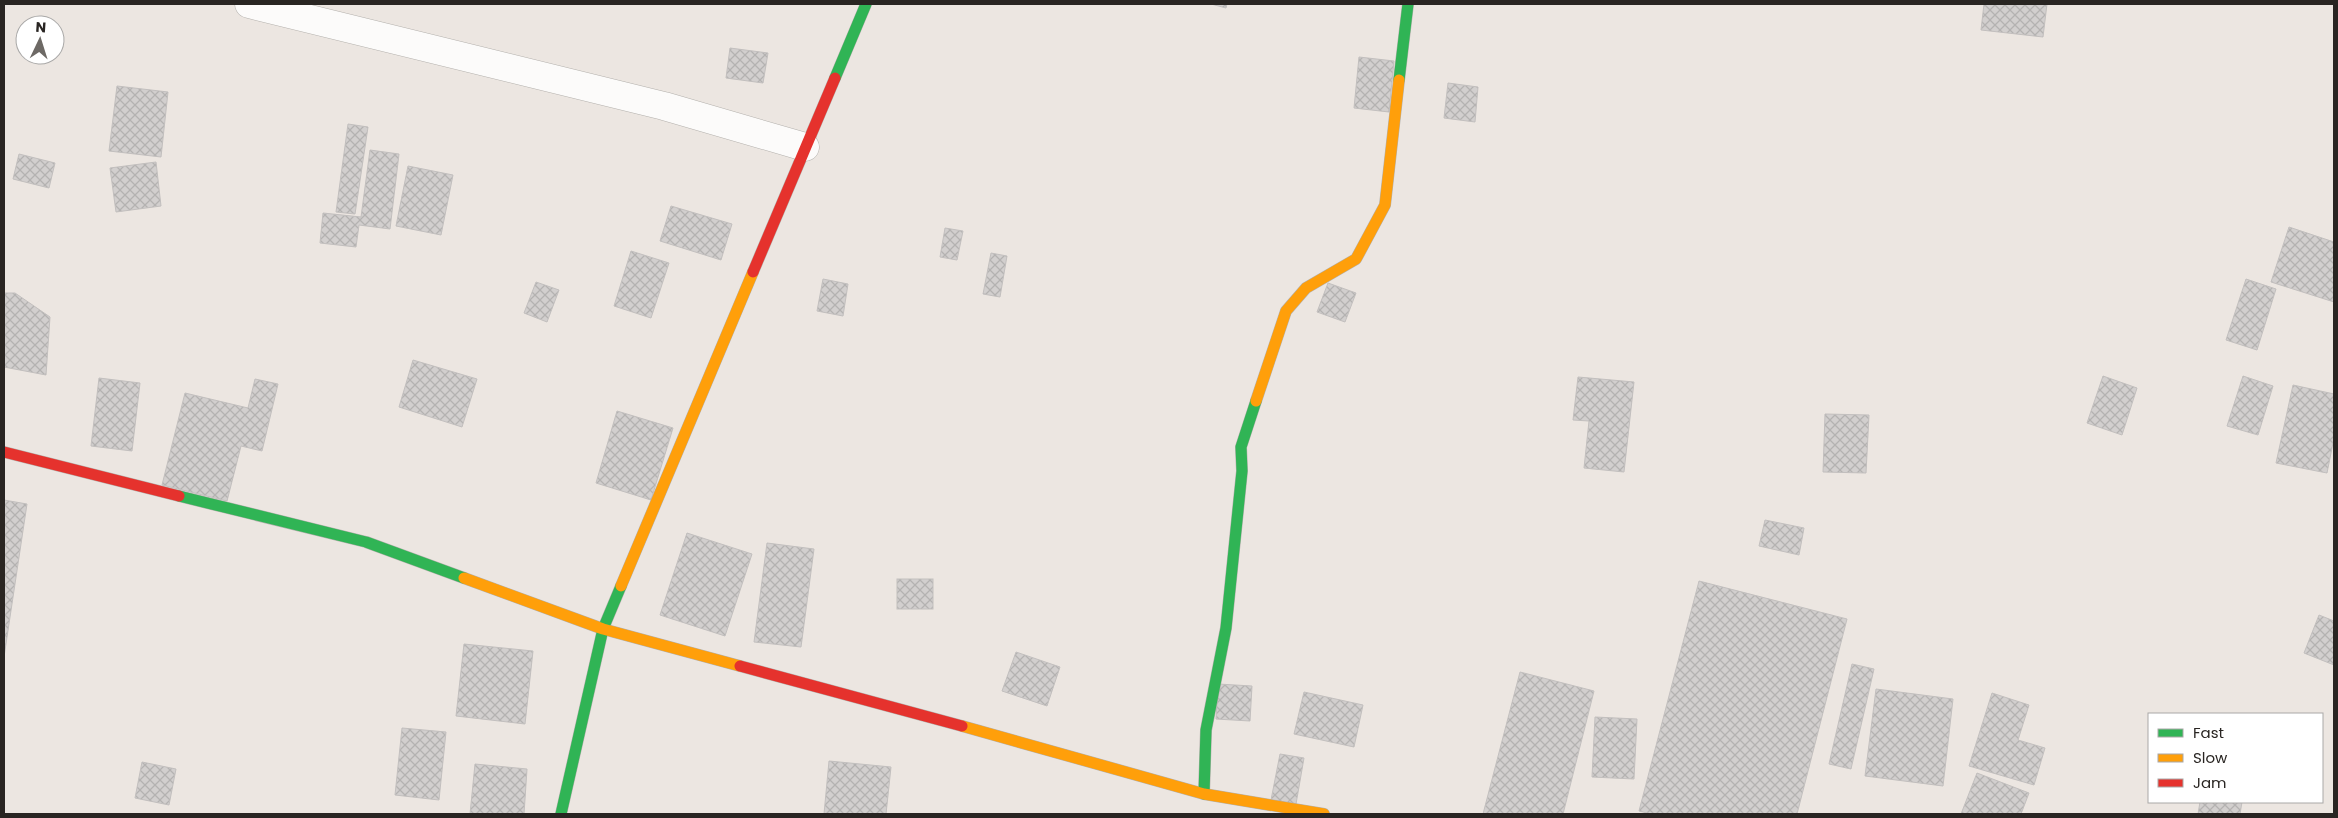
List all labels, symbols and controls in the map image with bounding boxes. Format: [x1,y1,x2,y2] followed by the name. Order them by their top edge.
[15,15,65,65] north arrow
[35,17,47,37] text: N
[2148,713,2323,803] legend
[2193,722,2224,743] text: Fast
[2193,747,2228,768] text: Slow
[2193,772,2227,793] text: Jam

